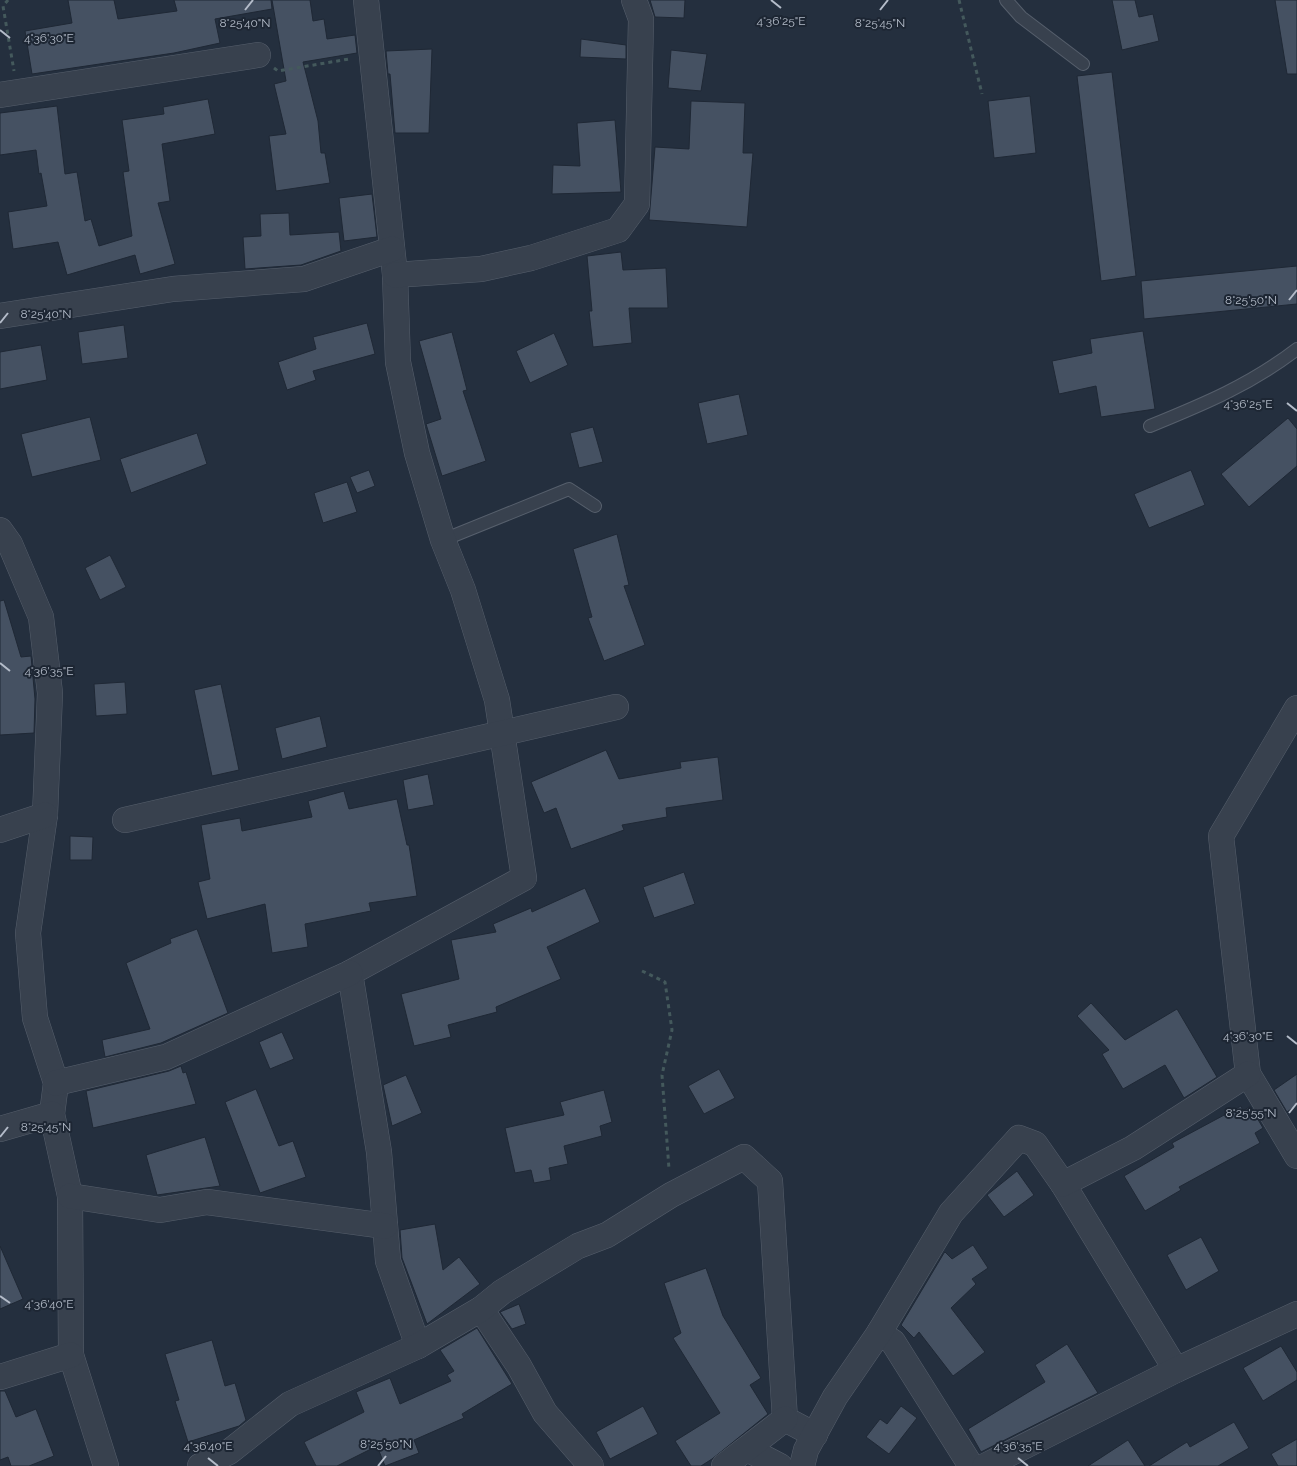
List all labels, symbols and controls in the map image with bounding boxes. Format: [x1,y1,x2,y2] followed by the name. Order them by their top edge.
[757,14,805,28] text: 4°36'25"E
[219,16,271,30] text: 8°25'40"N
[855,16,905,30] text: 8°25'45"N
[24,31,74,45] text: 4°36'30"E
[1225,293,1277,307] text: 8°25'50"N
[20,307,72,321] text: 8°25'40"N
[1224,397,1272,411] text: 4°36'25"E
[24,664,74,678] text: 4°36'35"E
[1223,1029,1273,1043] text: 4°36'30"E
[1225,1106,1277,1120] text: 8°25'55"N
[21,1120,71,1134] text: 8°25'45"N
[24,1297,74,1311] text: 4°36'40"E
[360,1437,412,1451] text: 8°25'50"N
[183,1439,233,1453] text: 4°36'40"E
[993,1439,1043,1453] text: 4°36'35"E

